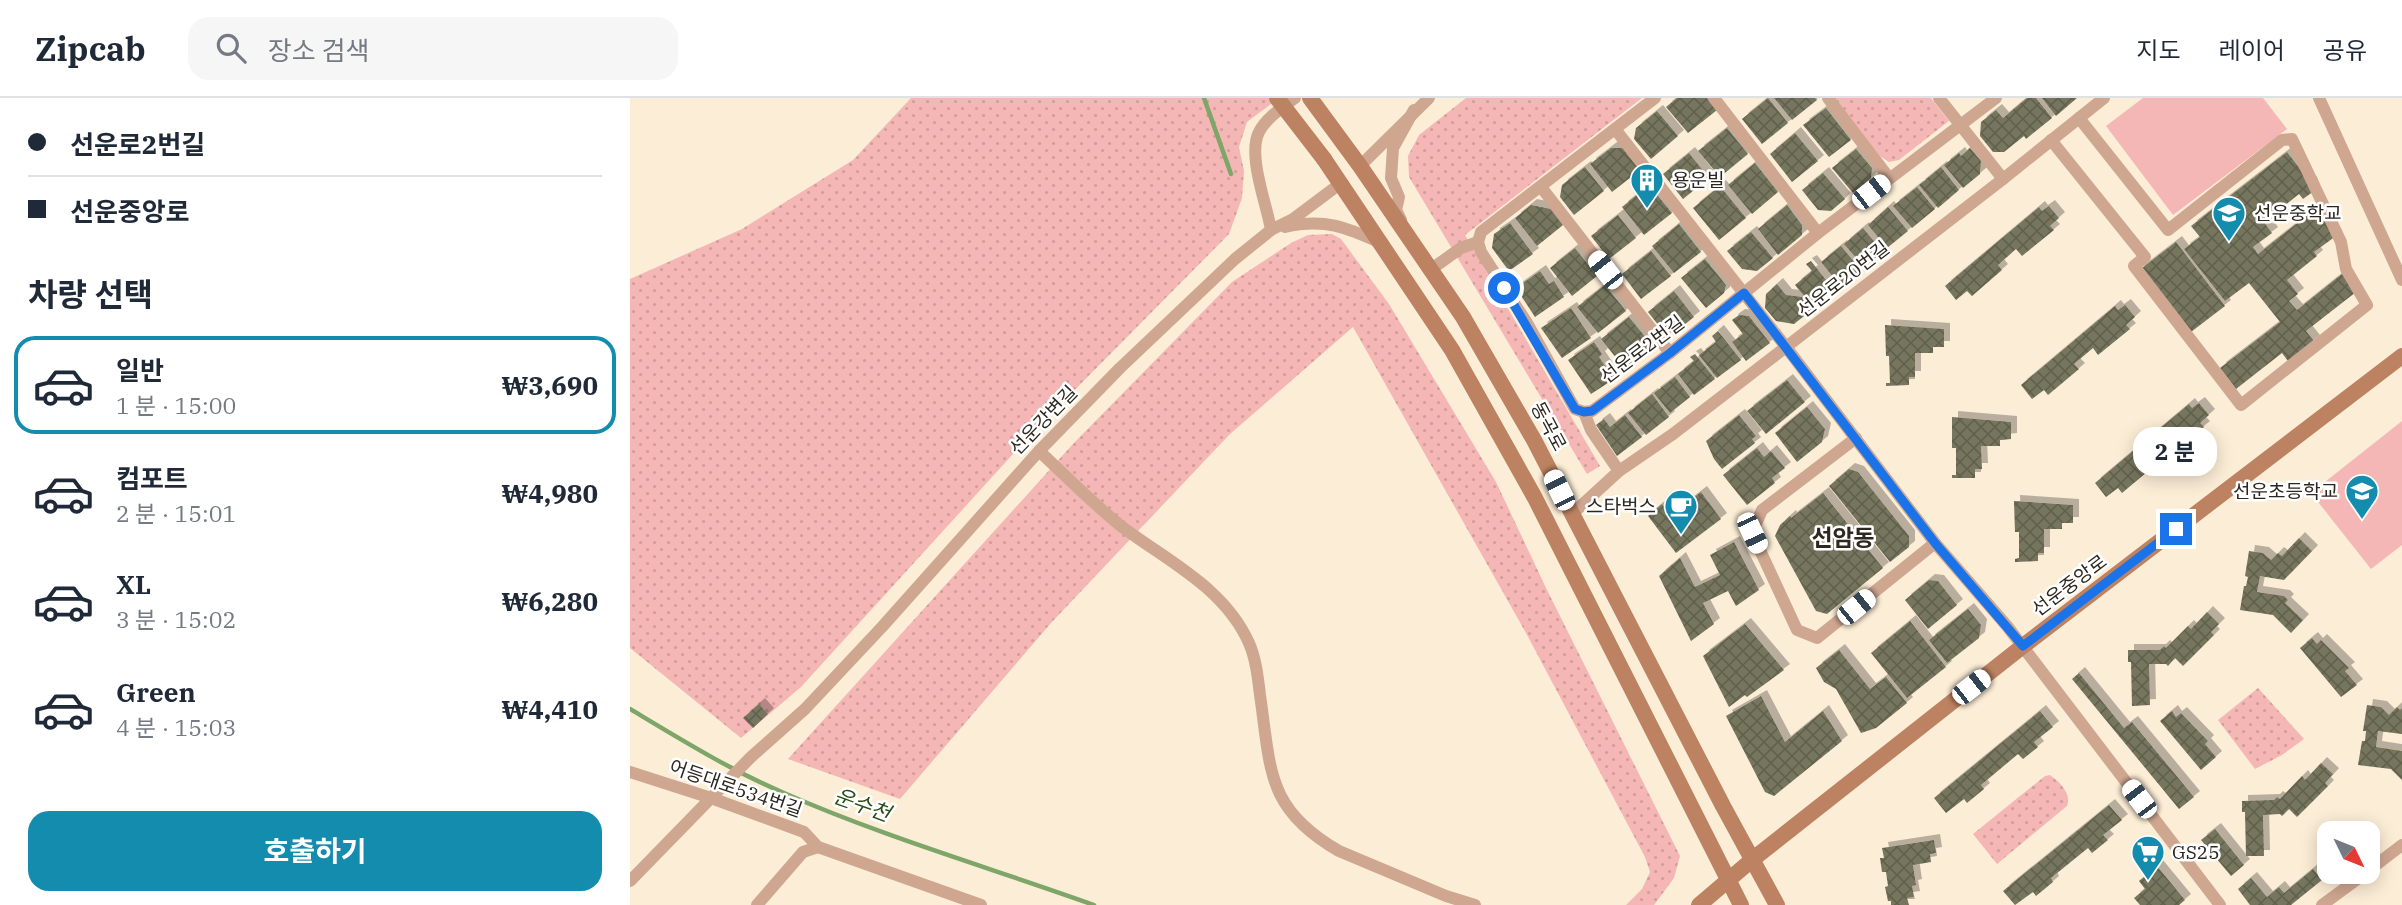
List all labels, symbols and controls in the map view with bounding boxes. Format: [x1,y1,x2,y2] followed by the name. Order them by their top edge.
[188,17,678,80] search box
[35,27,146,70] text: Zipcab
[212,29,250,67] icon: search
[268,33,369,67] text: 장소 검색
[2136,34,2181,66] text: 지도
[2219,34,2285,66] text: 레이어
[2323,34,2367,66] text: 공유
[70,127,205,161] text: 선운로2번길
[1628,161,1666,210] building icon: 용운빌
[1672,168,1724,192] place label: 용운빌
[1848,171,1895,213] car
[70,194,190,228] text: 선운중앙로
[2210,194,2248,243] school or university icon: 선운중학교
[2254,201,2341,225] place label: 선운중학교
[1792,236,1894,322] street label: 선운로20번길
[1584,247,1627,293] car
[1488,272,1520,304] route start
[28,273,153,315] text: 차량 선택
[1595,310,1689,388] street label: 선운로2번길
[116,353,164,387] text: 일반
[32,354,95,417] icon: car
[502,368,598,402] text: ₩3,690
[1004,380,1082,460] street label: 선운강변길
[116,390,236,420] text: 1 분 · 15:00
[1526,397,1572,455] street label: 동곡로
[2134,428,2218,476] callout: 2 분
[2155,436,2195,466] text: 2 분
[116,461,188,495] text: 컴포트
[32,462,95,525] icon: car
[1541,467,1578,513] car
[2343,472,2381,521] school or university icon: 선운초등학교
[502,476,598,510] text: ₩4,980
[2233,479,2338,503] place label: 선운초등학교
[1662,487,1700,536] cafe icon: 스타벅스
[1586,494,1656,518] place label: 스타벅스
[116,498,236,528] text: 2 분 · 15:01
[1734,510,1771,556] car
[2160,513,2192,545] route end
[1811,522,1875,552] district label: 선암동
[2027,549,2111,621] street label: 선운중앙로
[116,567,151,601] text: XL
[32,570,95,633] icon: car
[502,584,598,618] text: ₩6,280
[1834,586,1879,628] car
[116,604,236,634] text: 3 분 · 15:02
[1948,666,1995,708] car
[116,675,196,709] text: Green
[32,678,95,741] icon: car
[502,692,598,726] text: ₩4,410
[116,712,236,742] text: 4 분 · 15:03
[666,754,806,822] street label: 어등대로534번길
[2118,776,2161,822] car
[830,781,897,828] water label: 운수천
[28,811,602,891] button: 호출하기
[2317,821,2380,884] north arrow
[2317,821,2380,884] map controls
[2129,833,2167,882] supermarket icon: GS25
[2172,840,2220,864] place label: GS25

